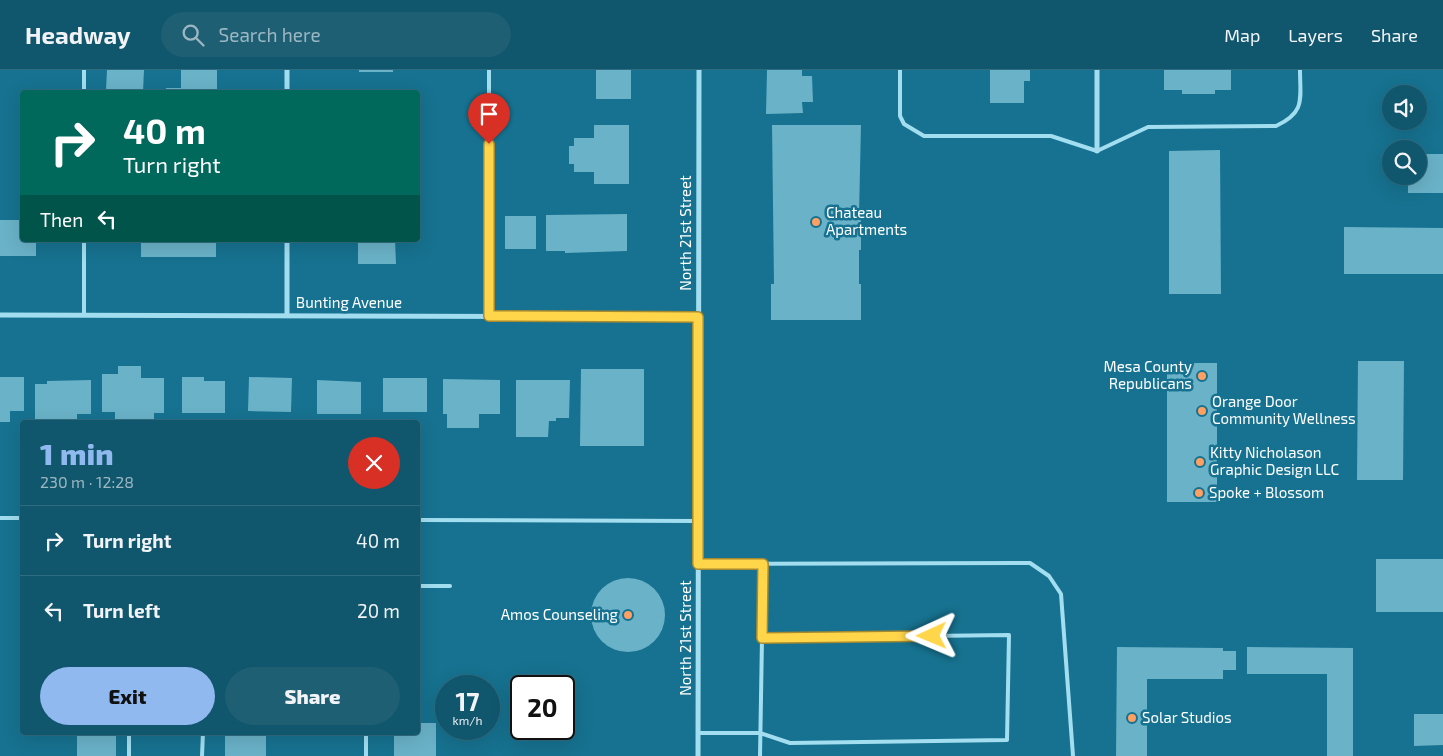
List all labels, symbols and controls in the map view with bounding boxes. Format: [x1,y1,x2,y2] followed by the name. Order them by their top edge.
[161,12,511,57] search box
[25,20,131,49] text: Headway
[179,21,207,49] icon: search
[219,23,321,46] text: Search here
[1224,24,1260,46] text: Map
[1288,24,1343,46] text: Layers
[1371,24,1418,46] text: Share
[1382,85,1427,185] map controls
[1382,85,1427,130] button: sound
[468,93,510,144] pin
[475,100,503,128] icon: arrive
[123,109,206,151] text: 40 m
[40,110,105,175] icon: right
[1382,140,1427,185] button: search
[123,151,221,177] text: Turn right
[676,175,694,291] street label: North 21st Street
[826,203,907,238] place label: Chateau Apartments
[93,205,121,233] icon: left
[40,208,83,231] text: Then
[810,216,822,228] marker: Chateau Apartments
[296,293,402,311] street label: Bunting Avenue
[1104,357,1192,392] place label: Mesa County Republicans
[1196,370,1208,382] marker: Mesa County Republicans
[1212,392,1356,427] place label: Orange Door Community Wellness
[1196,405,1208,417] marker: Orange Door Community Wellness
[40,435,114,471] text: 1 min
[348,437,400,489] button: close
[1210,443,1339,478] place label: Kitty Nicholason Graphic Design LLC
[1194,456,1206,468] marker: Kitty Nicholason Graphic Design LLC
[40,472,134,491] text: 230 m · 12:28
[1209,483,1324,501] place label: Spoke + Blossom
[1193,487,1205,499] marker: Spoke + Blossom
[40,527,68,555] icon: right
[83,529,171,552] text: Turn right
[356,529,400,552] text: 40 m
[676,580,694,696] street label: North 21st Street
[40,597,68,625] icon: left
[83,599,160,622] text: Turn left
[357,599,400,622] text: 20 m
[501,605,619,623] place label: Amos Counseling
[622,609,634,621] marker: Amos Counseling
[905,609,957,661] position arrow
[40,667,215,725] button: Exit
[225,667,400,725] button: Share
[510,675,575,740] speed limit sign: 20
[455,686,480,716] text: 17
[1142,708,1232,726] place label: Solar Studios
[1126,712,1138,724] marker: Solar Studios
[453,713,482,727] text: km/h

